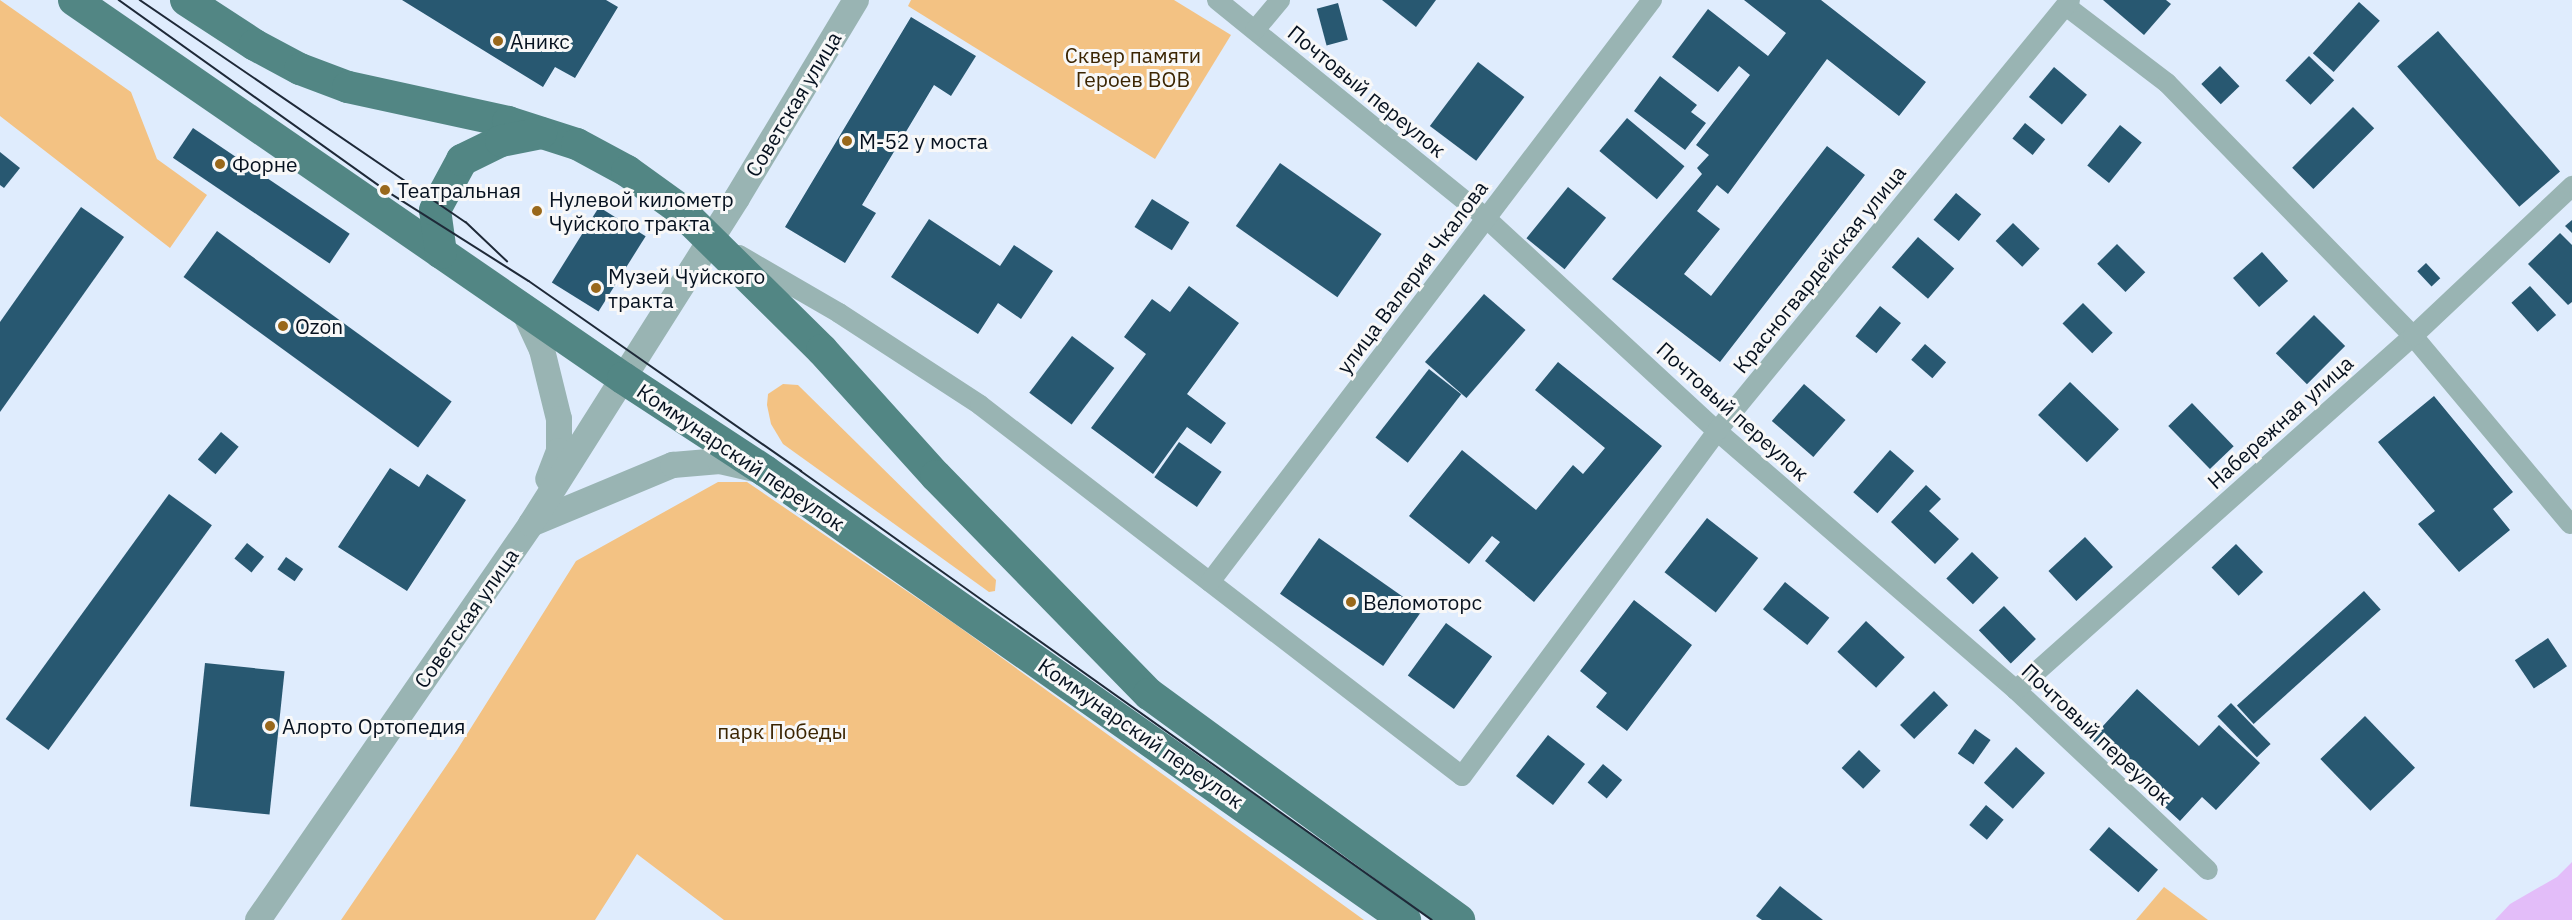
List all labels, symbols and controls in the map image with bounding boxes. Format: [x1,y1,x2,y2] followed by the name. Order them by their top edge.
[1283,20,1451,162] street label: Почтовый переулок
[740,27,846,181] street label: Советская улица
[510,28,570,54] place label: Аникс
[491,34,505,48] marker: Аникс
[1065,42,1201,92] park label: Сквер памяти Героев ВОВ
[859,128,988,154] place label: М-52 у моста
[840,134,854,148] marker: М-52 у моста
[232,151,298,177] place label: Форне
[213,157,227,171] marker: Форне
[1727,160,1911,378] street label: Красногвардейская улица
[1331,176,1493,378] street label: улица Валерия Чкалова
[397,177,521,203] place label: Театральная
[378,183,392,197] marker: Театральная
[549,186,734,236] place label: Нулевой километр Чуйского тракта
[530,204,544,218] marker: Нулевой километр Чуйского тракта
[608,263,765,313] place label: Музей Чуйского тракта
[589,281,603,295] marker: Музей Чуйского тракта
[295,313,343,339] place label: Ozon
[276,319,290,333] marker: Ozon
[1652,336,1814,486] street label: Почтовый переулок
[2202,350,2358,494] street label: Набережная улица
[632,378,850,536] street label: Коммунарский переулок
[408,543,524,693] street label: Советская улица
[1363,589,1482,615] place label: Веломоторс
[1344,595,1358,609] marker: Веломоторс
[1033,652,1249,814] street label: Коммунарский переулок
[2017,658,2177,810] street label: Почтовый переулок
[282,713,466,739] place label: Алорто Ортопедия
[717,718,847,744] park label: парк Победы
[263,719,277,733] marker: Алорто Ортопедия

